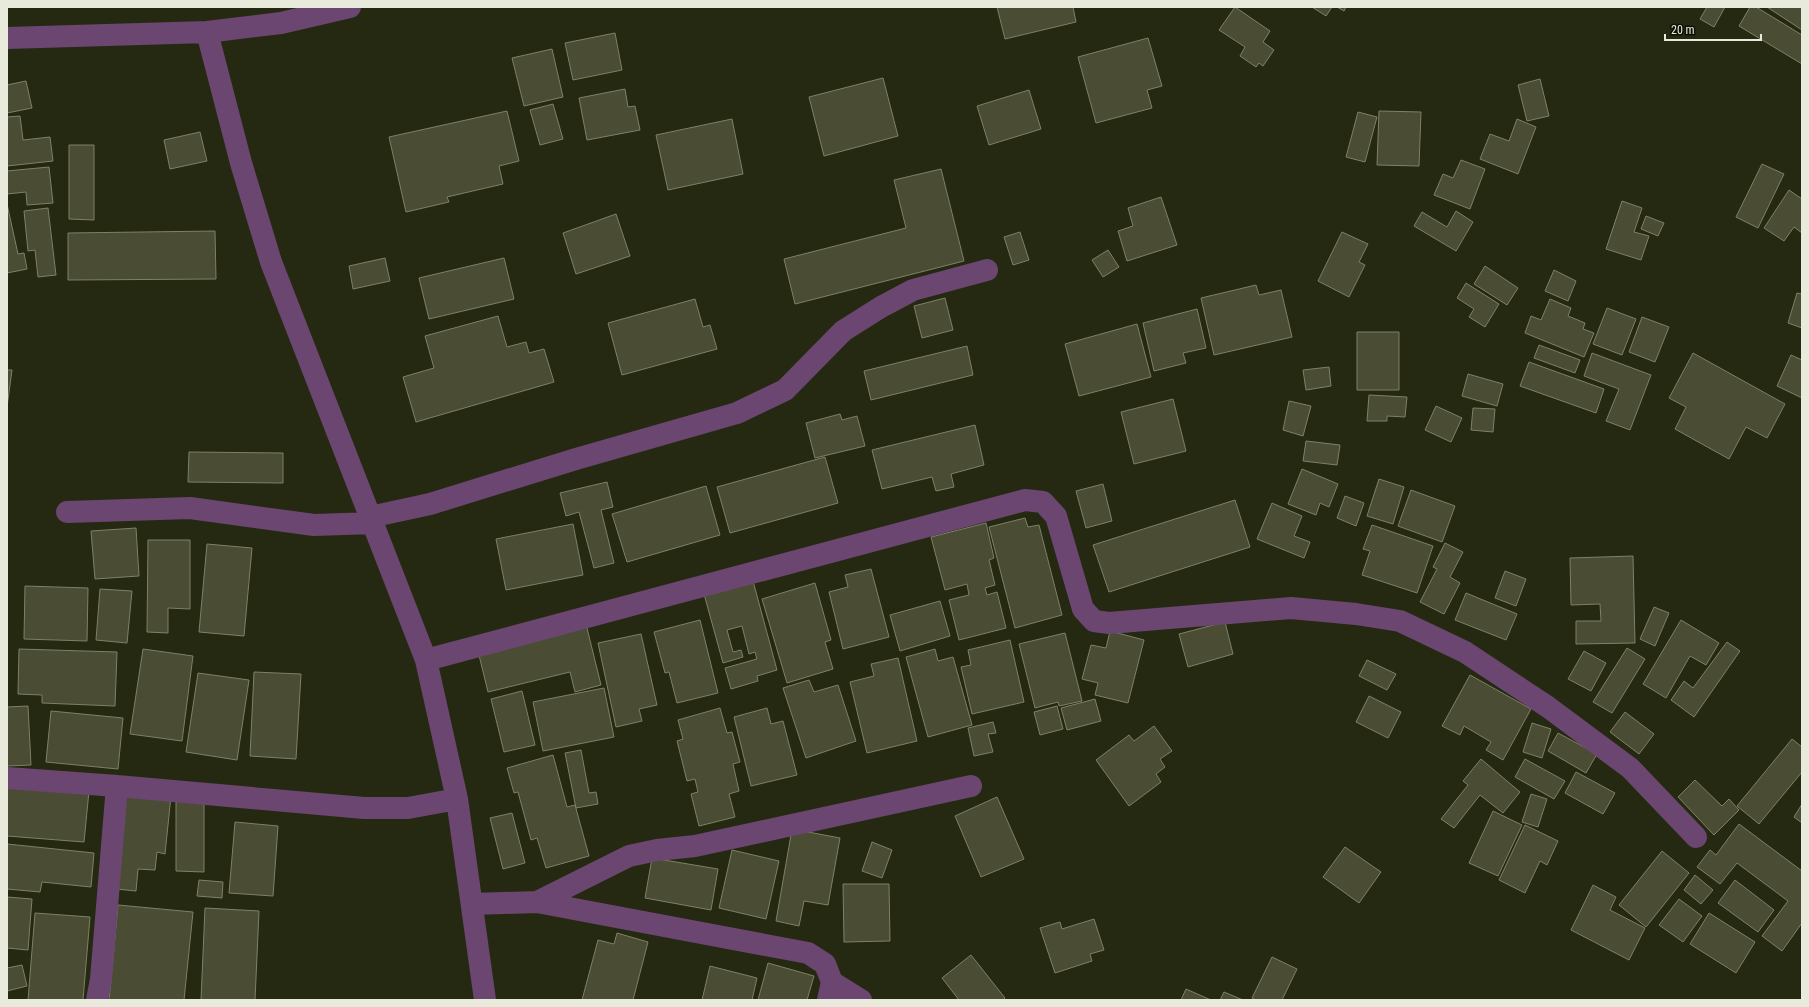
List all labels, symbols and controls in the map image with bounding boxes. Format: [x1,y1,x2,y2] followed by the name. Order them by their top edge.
[1665,16,1761,42] scale bar
[1671,23,1695,37] text: 20 m

